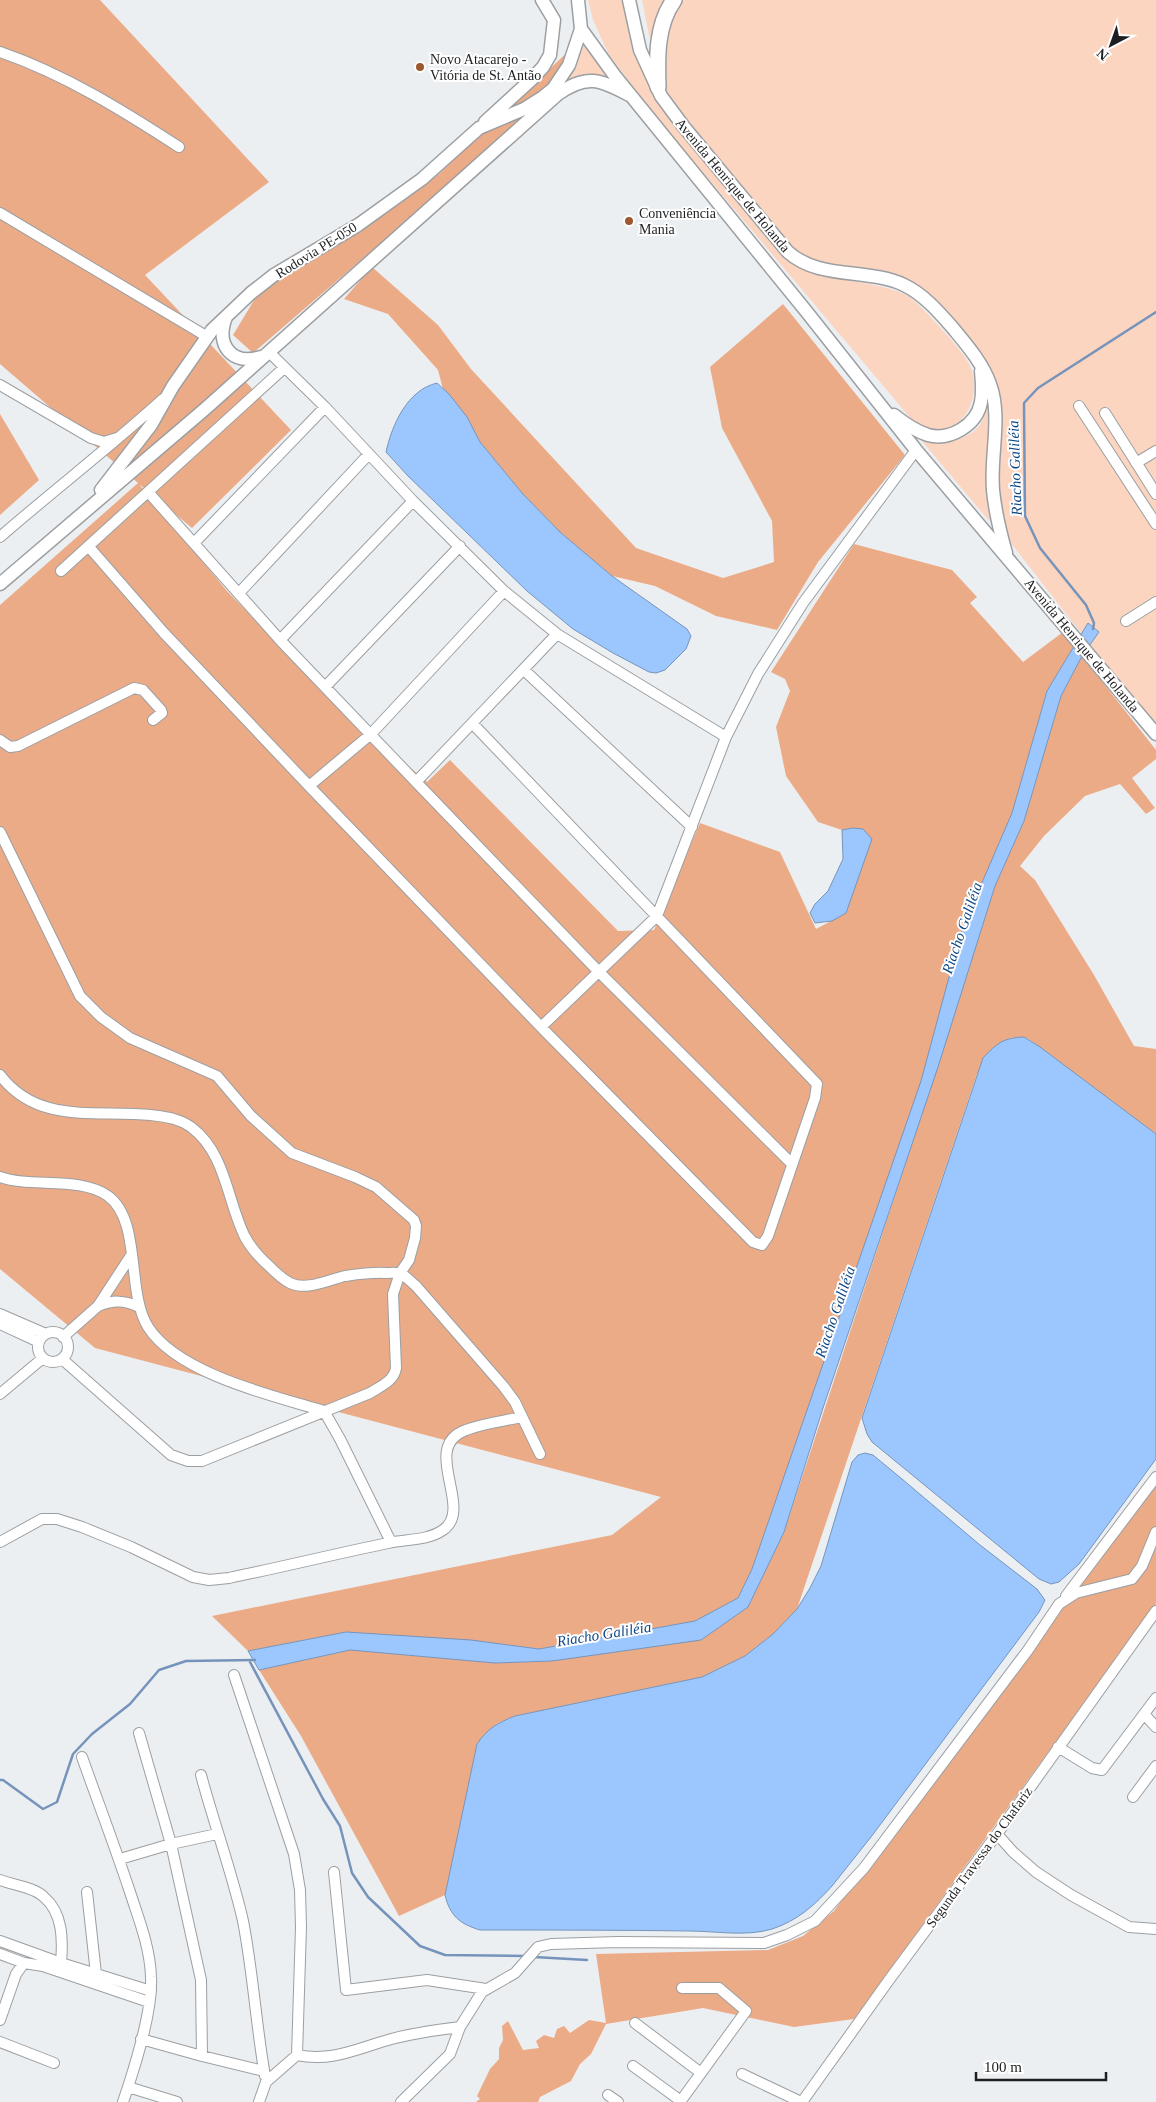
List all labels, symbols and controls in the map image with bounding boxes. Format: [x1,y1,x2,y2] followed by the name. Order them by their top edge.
[1086,20,1136,70] north arrow
[1094,45,1112,63] text: N
[430,52,541,83] place label: Novo Atacarejo - Vitória de St. Antão
[414,61,426,73] marker: Novo Atacarejo - Vitória de St. Antão
[672,116,793,256] street label: Avenida Henrique de Holanda
[639,206,717,237] place label: Conveniência Mania
[623,215,635,227] marker: Conveniência Mania
[273,219,360,281] street label: Rodovia PE-050
[1005,420,1025,517] water label: Riacho Galiléia
[1021,576,1142,716] street label: Avenida Henrique de Holanda
[939,880,985,977] water label: Riacho Galiléia
[812,1264,858,1361] water label: Riacho Galiléia
[555,1619,652,1650] water label: Riacho Galiléia
[923,1784,1035,1930] street label: Segunda Travessa do Chafariz
[976,2050,1106,2082] scale bar
[984,2059,1022,2075] text: 100 m

